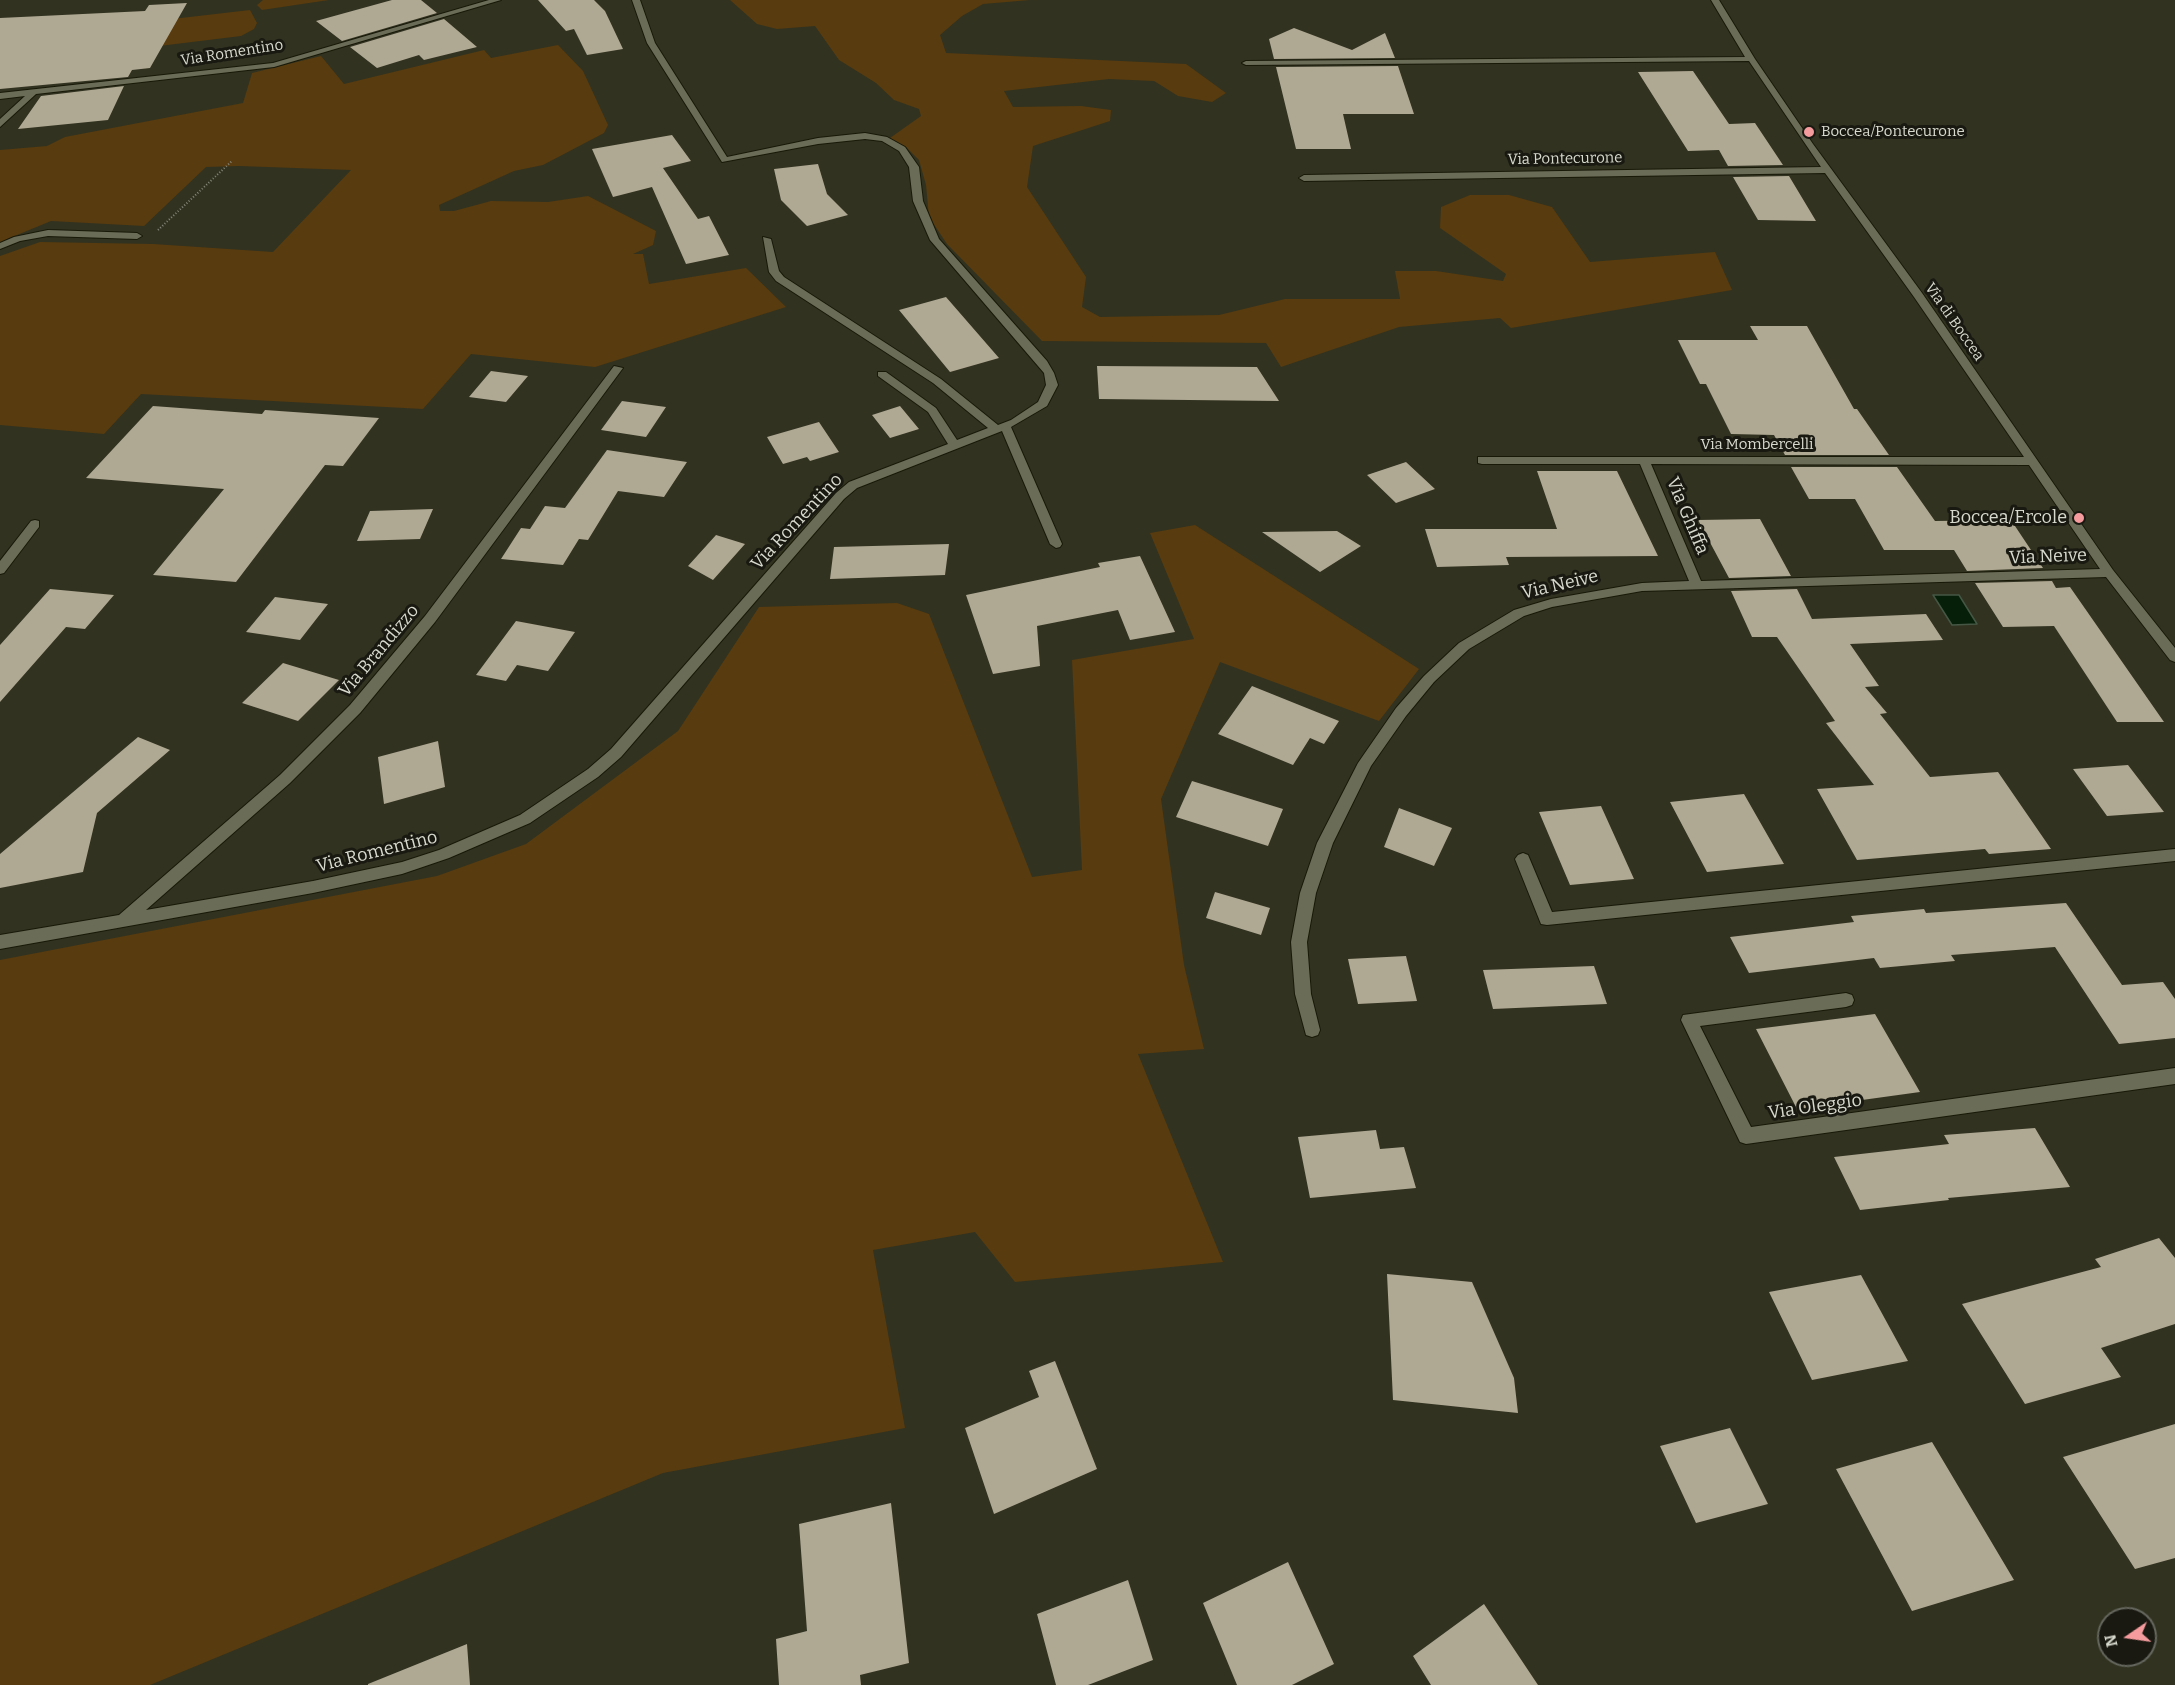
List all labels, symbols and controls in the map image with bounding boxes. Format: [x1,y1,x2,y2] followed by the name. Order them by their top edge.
[180,36,284,70] street label: Via Romentino
[1821,123,1965,141] place label: Boccea/Pontecurone
[1802,125,1816,139] marker: Boccea/Pontecurone
[1507,149,1623,169] street label: Via Pontecurone
[1921,280,1987,364] street label: Via di Boccea
[1700,436,1814,454] street label: Via Mombercelli
[747,469,847,575] street label: Via Romentino
[1661,474,1713,558] street label: Via Ghiffa
[1949,507,2067,529] place label: Boccea/Ercole
[2072,511,2086,525] marker: Boccea/Ercole
[2009,545,2087,569] street label: Via Neive
[1520,566,1600,604] street label: Via Neive
[334,600,424,702] street label: Via Brandizzo
[314,827,440,877] street label: Via Romentino
[1767,1090,1863,1124] street label: Via Oleggio
[2097,1607,2157,1667] north arrow
[2100,1633,2122,1649] text: N

